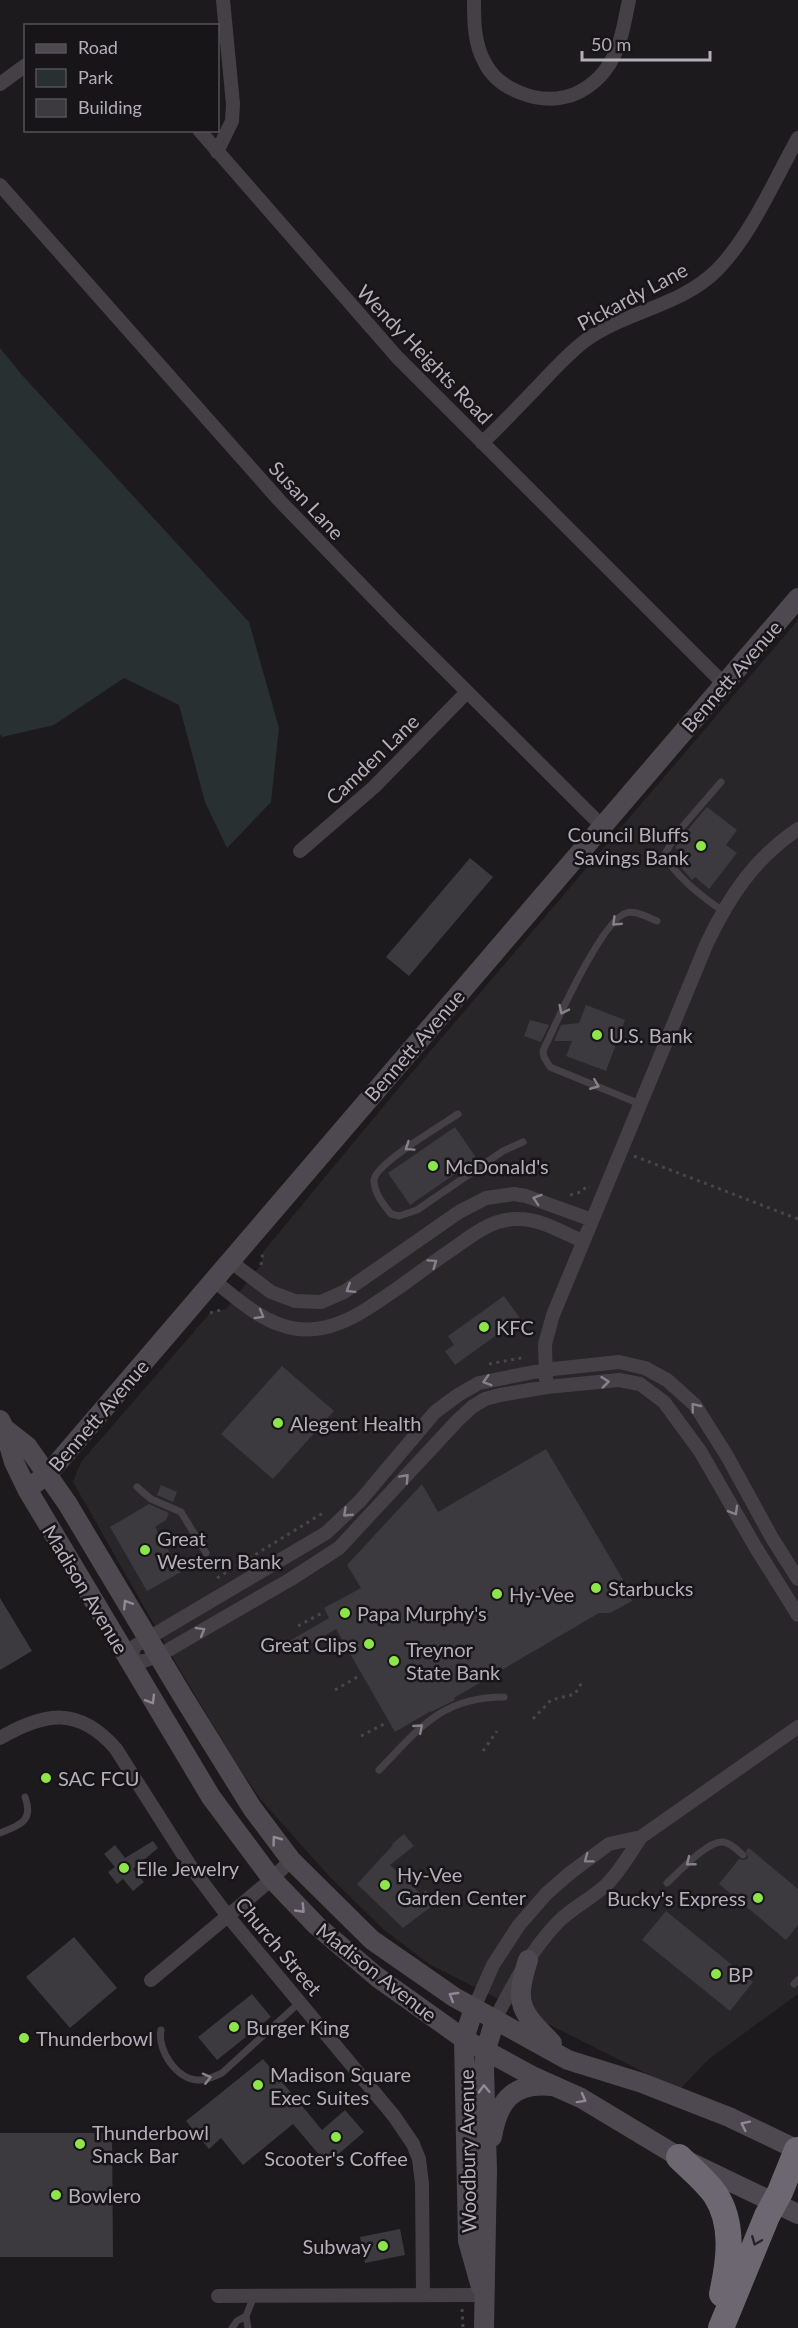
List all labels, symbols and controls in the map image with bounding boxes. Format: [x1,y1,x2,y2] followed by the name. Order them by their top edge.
[24,24,219,132] legend
[582,24,710,62] scale bar
[591,33,631,55] text: 50 m
[78,36,118,58] text: Road
[78,66,114,88] text: Park
[78,96,142,118] text: Building
[573,257,691,335] street label: Pickardy Lane
[352,279,498,429] street label: Wendy Heights Road
[265,456,349,544] street label: Susan Lane
[676,615,786,737] street label: Bennett Avenue
[321,709,423,809] street label: Camden Lane
[567,822,690,869] place label: Council Bluffs Savings Bank
[694,839,708,853] marker: Council Bluffs Savings Bank
[613,914,624,925] one-way arrow
[359,984,469,1106] street label: Bennett Avenue
[558,1004,570,1015] one-way arrow
[609,1023,694,1047] place label: U.S. Bank
[590,1028,604,1042] marker: U.S. Bank
[589,1078,600,1090] one-way arrow
[405,1140,416,1151] one-way arrow
[445,1154,549,1178] place label: McDonald's
[426,1159,440,1173] marker: McDonald's
[532,1194,543,1207] one-way arrow
[426,1259,437,1270] one-way arrow
[346,1281,356,1293] one-way arrow
[254,1307,264,1319] one-way arrow
[496,1315,534,1339] place label: KFC
[477,1320,491,1334] marker: KFC
[43,1354,153,1476] street label: Bennett Avenue
[482,1374,493,1386] one-way arrow
[600,1376,610,1388] one-way arrow
[692,1403,703,1414] one-way arrow
[290,1411,421,1435] place label: Alegent Health
[271,1416,285,1430] marker: Alegent Health
[398,1474,409,1485] one-way arrow
[727,1505,739,1515] one-way arrow
[343,1506,354,1517] one-way arrow
[38,1520,134,1658] street label: Madison Avenue
[157,1526,282,1573] place label: Great Western Bank
[138,1543,152,1557] marker: Great Western Bank
[608,1576,694,1600] place label: Starbucks
[589,1581,603,1595] marker: Starbucks
[509,1582,574,1606] place label: Hy-Vee
[490,1587,504,1601] marker: Hy-Vee
[123,1600,135,1610] one-way arrow
[357,1601,487,1625] place label: Papa Murphy's
[338,1606,352,1620] marker: Papa Murphy's
[194,1626,205,1638] one-way arrow
[260,1632,357,1656] place label: Great Clips
[362,1637,376,1651] marker: Great Clips
[406,1637,501,1684] place label: Treynor State Bank
[387,1654,401,1668] marker: Treynor State Bank
[144,1694,156,1704] one-way arrow
[412,1724,423,1735] one-way arrow
[58,1766,140,1790] place label: SAC FCU
[39,1771,53,1785] marker: SAC FCU
[272,1836,283,1847] one-way arrow
[584,1852,595,1863] one-way arrow
[686,1855,697,1866] one-way arrow
[136,1856,240,1880] place label: Elle Jewelry
[117,1861,131,1875] marker: Elle Jewelry
[397,1862,527,1909] place label: Hy-Vee Garden Center
[378,1878,392,1892] marker: Hy-Vee Garden Center
[607,1886,746,1910] place label: Bucky's Express
[751,1891,765,1905] marker: Bucky's Express
[231,1892,327,2000] street label: Church Street
[293,1902,304,1913] one-way arrow
[312,1918,442,2026] street label: Madison Avenue
[728,1962,753,1986] place label: BP
[709,1967,723,1981] marker: BP
[449,1991,459,2003] one-way arrow
[246,2015,349,2039] place label: Burger King
[227,2020,241,2034] marker: Burger King
[36,2026,153,2050] place label: Thunderbowl
[17,2031,31,2045] marker: Thunderbowl
[270,2062,411,2109] place label: Madison Square Exec Suites
[454,2069,480,2233] street label: Woodbury Avenue
[202,2072,212,2085] one-way arrow
[251,2078,265,2092] marker: Madison Square Exec Suites
[478,2085,491,2094] one-way arrow
[576,2092,587,2103] one-way arrow
[92,2120,209,2167] place label: Thunderbowl Snack Bar
[741,2120,752,2132] one-way arrow
[329,2130,343,2144] marker: Scooter's Coffee
[73,2137,87,2151] marker: Thunderbowl Snack Bar
[264,2146,408,2170] place label: Scooter's Coffee
[68,2183,141,2207] place label: Bowlero
[49,2188,63,2202] marker: Bowlero
[303,2234,372,2258] place label: Subway
[751,2235,763,2246] one-way arrow
[376,2239,390,2253] marker: Subway

